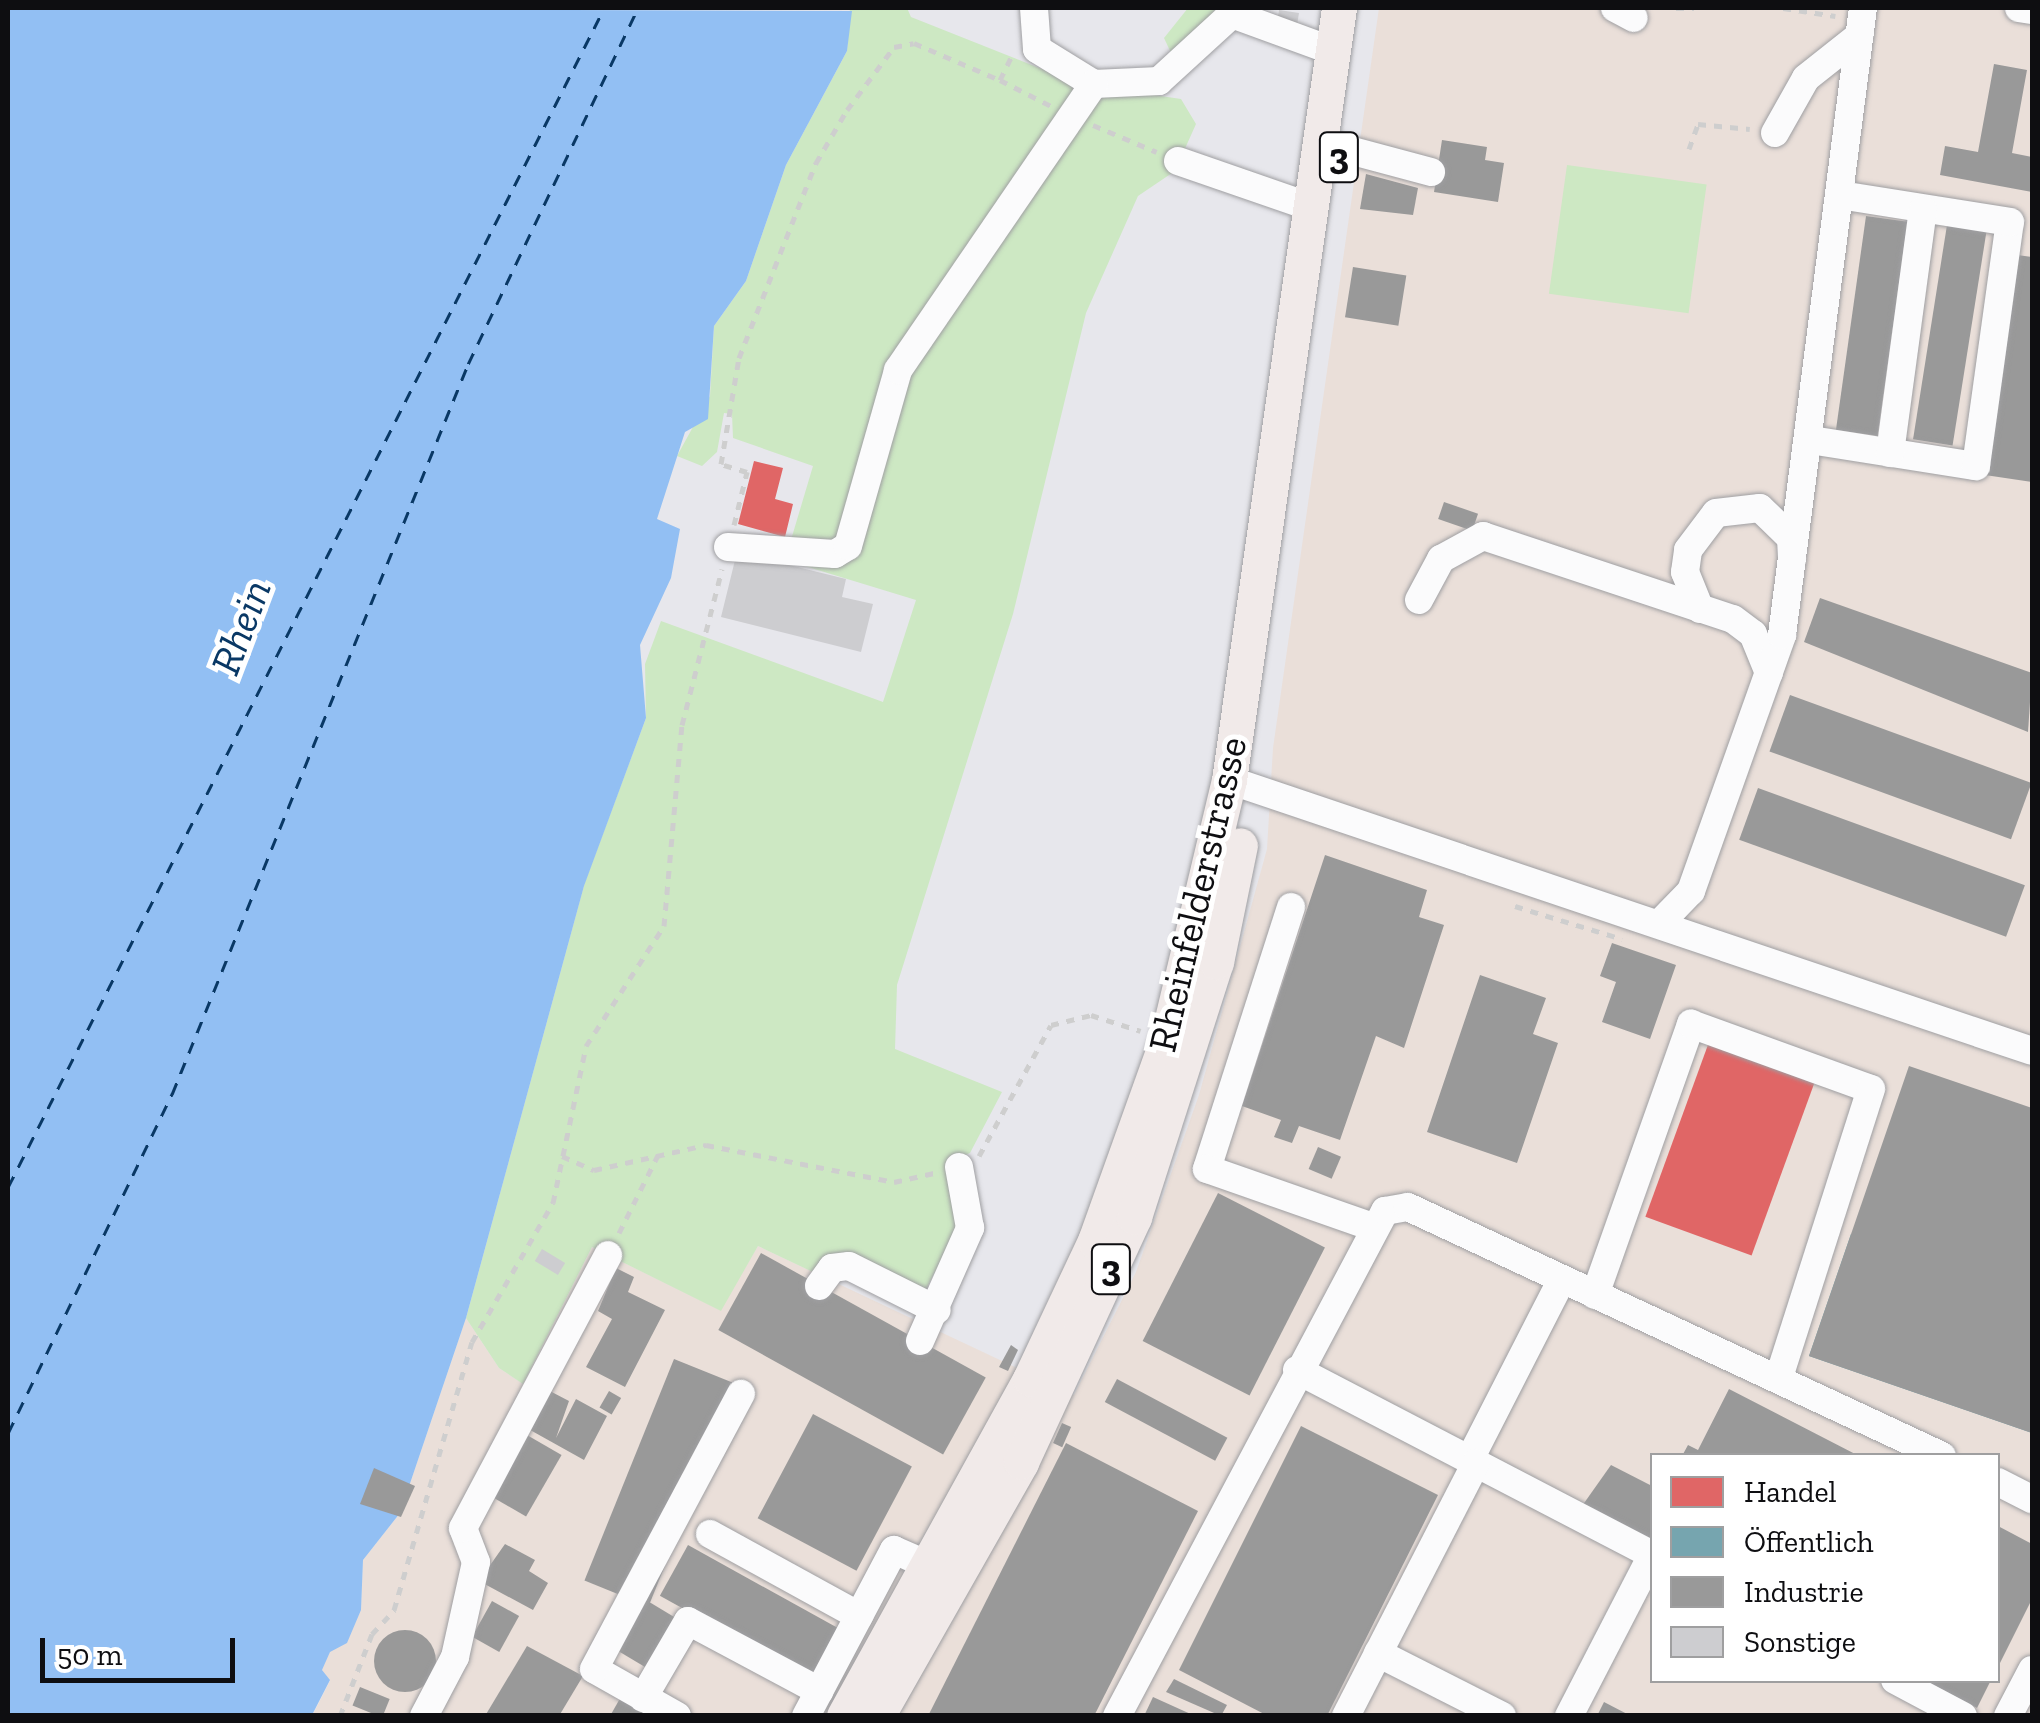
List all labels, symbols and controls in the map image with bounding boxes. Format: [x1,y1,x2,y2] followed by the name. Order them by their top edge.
[1316,124,1362,190] road number: 3
[200,573,282,681] water label: Rhein
[1137,732,1257,1056] street label: Rheinfelderstrasse
[1088,1236,1134,1302] road number: 3
[1650,1453,2000,1683] legend
[1744,1474,1837,1510] text: Handel
[1744,1524,1874,1560] text: Öffentlich
[1744,1574,1864,1610] text: Industrie
[45,1618,240,1680] scale bar
[1744,1624,1856,1660] text: Sonstige
[57,1637,122,1673] text: 50 m

